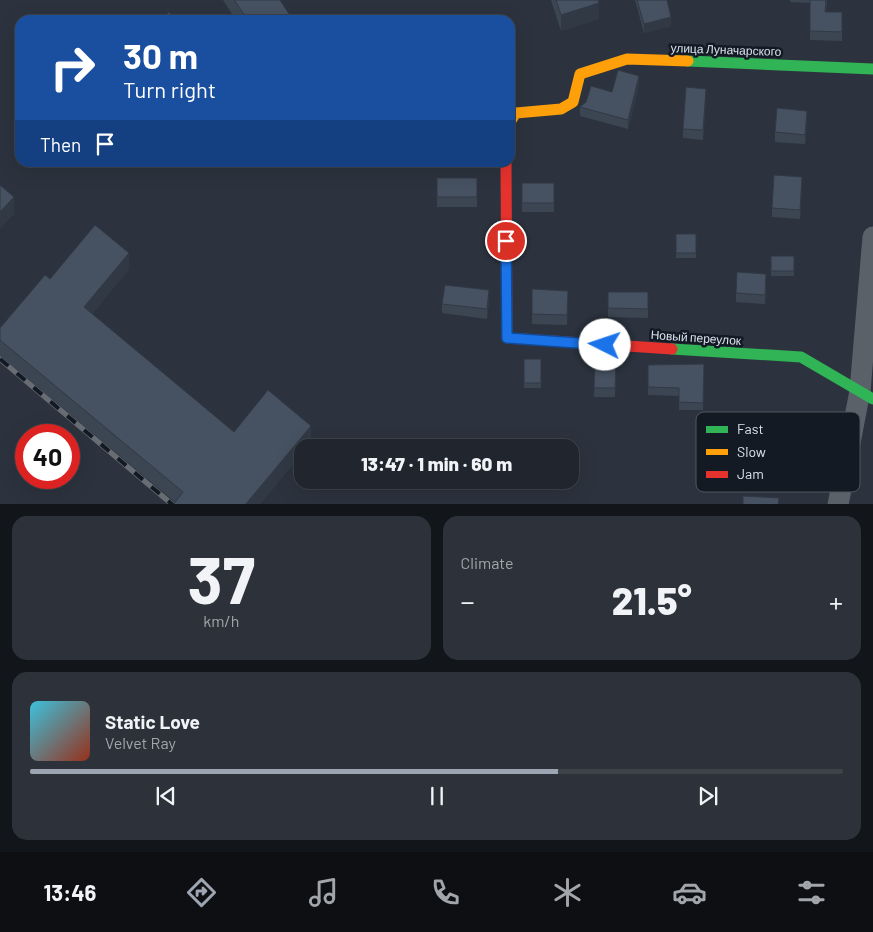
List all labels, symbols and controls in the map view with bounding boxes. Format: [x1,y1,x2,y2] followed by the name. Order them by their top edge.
[123,34,198,76] text: 30 m
[40,35,105,100] icon: right
[670,40,782,59] street label: улица Луначарского
[123,76,216,102] text: Turn right
[91,130,119,158] icon: arrive
[40,133,81,156] text: Then
[485,220,527,262] pin
[492,227,520,255] icon: arrive
[578,318,630,370] position arrow
[650,327,742,348] street label: Новый переулок
[696,412,860,492] legend
[737,420,763,437] text: Fast
[15,424,80,489] speed limit sign: 40
[737,443,766,460] text: Slow
[361,452,512,475] text: 13:47 · 1 min · 60 m
[737,465,764,482] text: Jam
[188,539,255,617] text: 37
[461,553,513,572] text: Climate
[612,577,692,623] text: 21.5°
[461,584,475,618] text: −
[829,584,843,618] text: +
[203,611,239,630] text: km/h
[105,710,200,733] text: Static Love
[105,733,176,752] text: Velvet Ray
[152,782,180,810] icon: previous
[423,782,451,810] icon: pause
[694,782,722,810] icon: next
[184,875,219,910] icon: directions
[306,875,341,910] icon: music
[428,875,463,910] icon: phone
[550,875,585,910] icon: climate
[672,875,707,910] icon: car
[794,875,829,910] icon: filters
[44,879,96,905] text: 13:46

